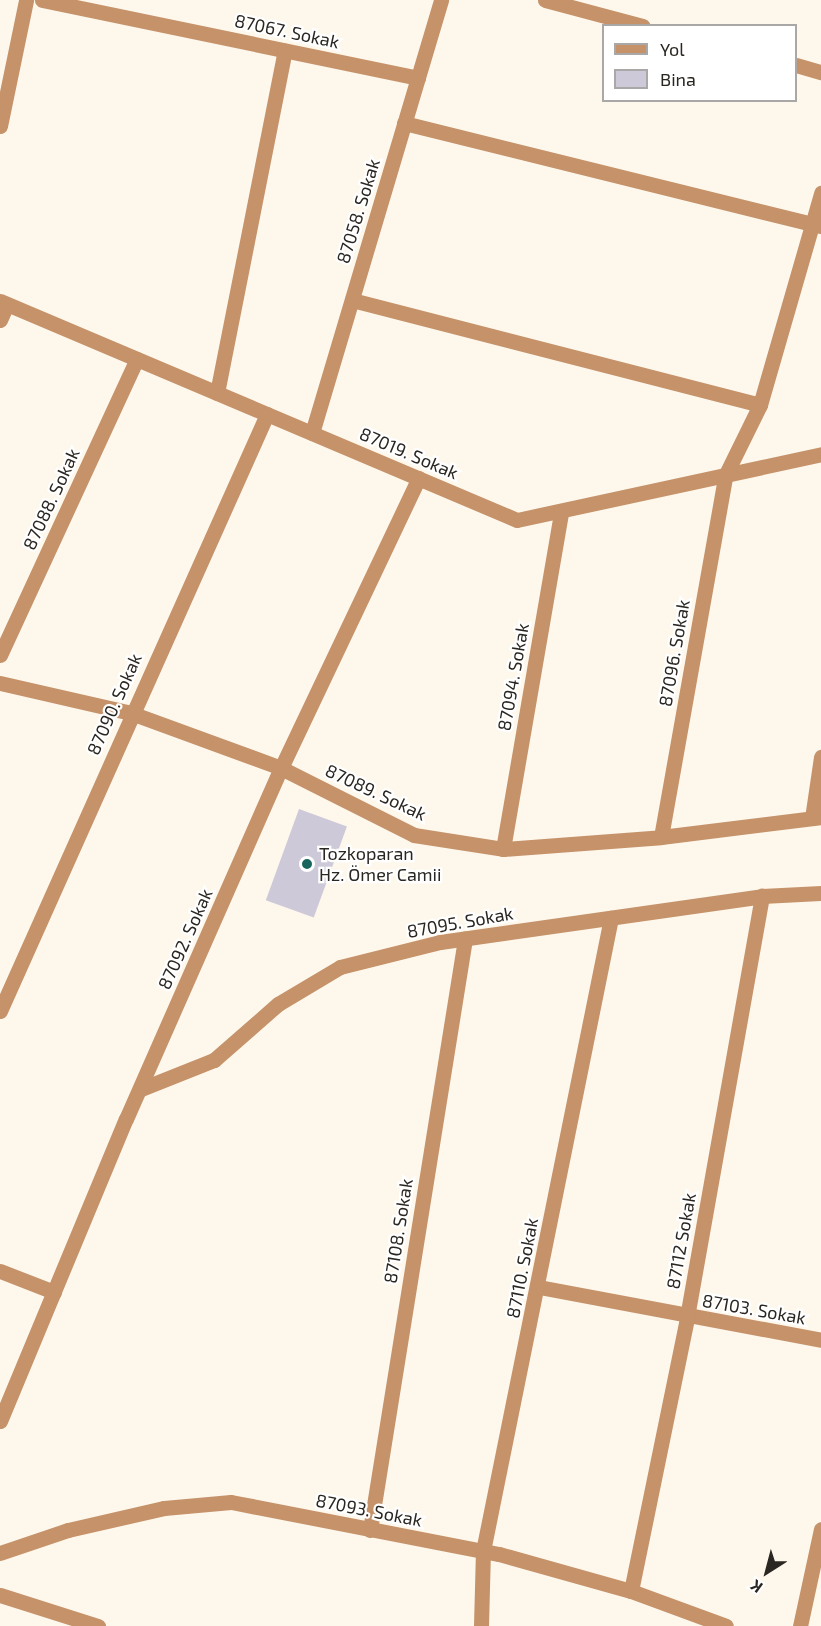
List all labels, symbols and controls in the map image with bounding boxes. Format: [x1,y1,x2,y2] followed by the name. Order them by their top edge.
[233,9,341,53] street label: 87067. Sokak
[602,24,797,102] legend
[660,38,685,60] text: Yol
[660,68,696,90] text: Bina
[332,156,384,266] street label: 87058. Sokak
[356,423,462,483] street label: 87019. Sokak
[18,445,84,553] street label: 87088. Sokak
[654,598,694,708] street label: 87096. Sokak
[493,621,533,733] street label: 87094. Sokak
[82,650,146,758] street label: 87090. Sokak
[322,759,430,825] street label: 87089. Sokak
[319,843,442,886] place label: Tozkoparan Hz. Ömer Camii
[300,857,314,871] marker: Tozkoparan Hz. Ömer Camii
[153,885,217,993] street label: 87092. Sokak
[405,902,515,942] street label: 87095. Sokak
[379,1177,417,1285] street label: 87108. Sokak
[662,1191,700,1291] street label: 87112 Sokak
[502,1216,542,1320] street label: 87110. Sokak
[701,1289,807,1329] street label: 87103. Sokak
[314,1489,424,1531] street label: 87093. Sokak
[737,1542,797,1602] north arrow
[746,1576,766,1598] text: K

